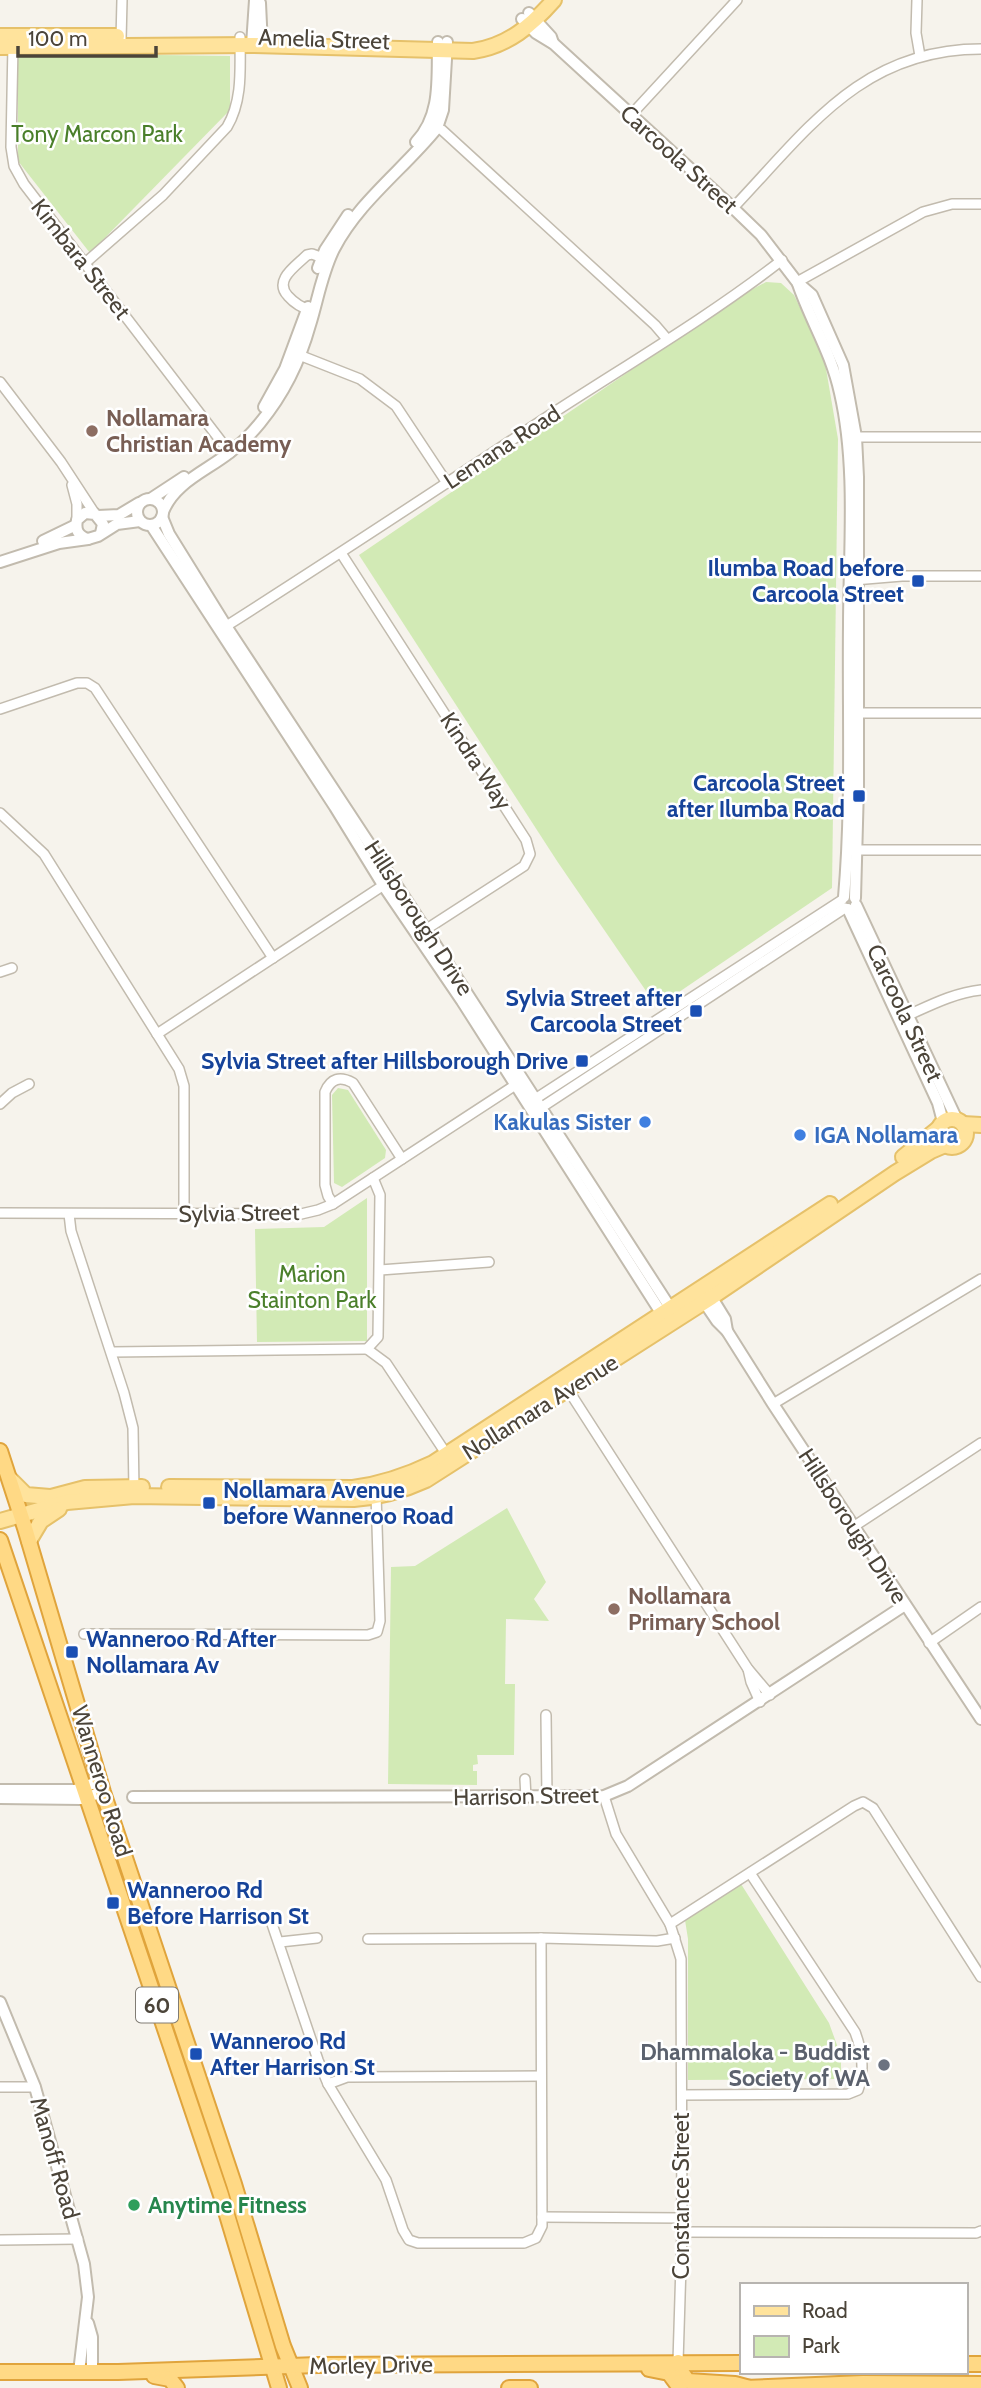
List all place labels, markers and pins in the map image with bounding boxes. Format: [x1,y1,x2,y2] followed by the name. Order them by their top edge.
[106,404,292,458] place label: Nollamara Christian Academy
[84,423,100,439] marker: Nollamara Christian Academy
[708,554,904,608] place label: Ilumba Road before Carcoola Street
[910,573,926,589] marker: Ilumba Road before Carcoola Street
[667,769,845,823] place label: Carcoola Street after Ilumba Road
[851,788,867,804] marker: Carcoola Street after Ilumba Road
[505,984,682,1038] place label: Sylvia Street after Carcoola Street
[688,1003,704,1019] marker: Sylvia Street after Carcoola Street
[201,1047,568,1075] place label: Sylvia Street after Hillsborough Drive
[574,1053,590,1069] marker: Sylvia Street after Hillsborough Drive
[493,1108,631,1136] place label: Kakulas Sister
[637,1114,653,1130] marker: Kakulas Sister
[814,1121,959,1149] place label: IGA Nollamara
[792,1127,808,1143] marker: IGA Nollamara
[223,1476,454,1530] place label: Nollamara Avenue before Wanneroo Road
[201,1495,217,1511] marker: Nollamara Avenue before Wanneroo Road
[628,1582,780,1636] place label: Nollamara Primary School
[606,1601,622,1617] marker: Nollamara Primary School
[86,1625,277,1679] place label: Wanneroo Rd After Nollamara Av
[64,1644,80,1660] marker: Wanneroo Rd After Nollamara Av
[127,1876,309,1930] place label: Wanneroo Rd Before Harrison St
[105,1895,121,1911] marker: Wanneroo Rd Before Harrison St
[210,2027,375,2081] place label: Wanneroo Rd After Harrison St
[640,2038,871,2092] place label: Dhammaloka - Buddist Society of WA
[188,2046,204,2062] marker: Wanneroo Rd After Harrison St
[876,2057,892,2073] marker: Dhammaloka - Buddist Society of WA
[148,2191,307,2219] place label: Anytime Fitness
[126,2197,142,2213] marker: Anytime Fitness

